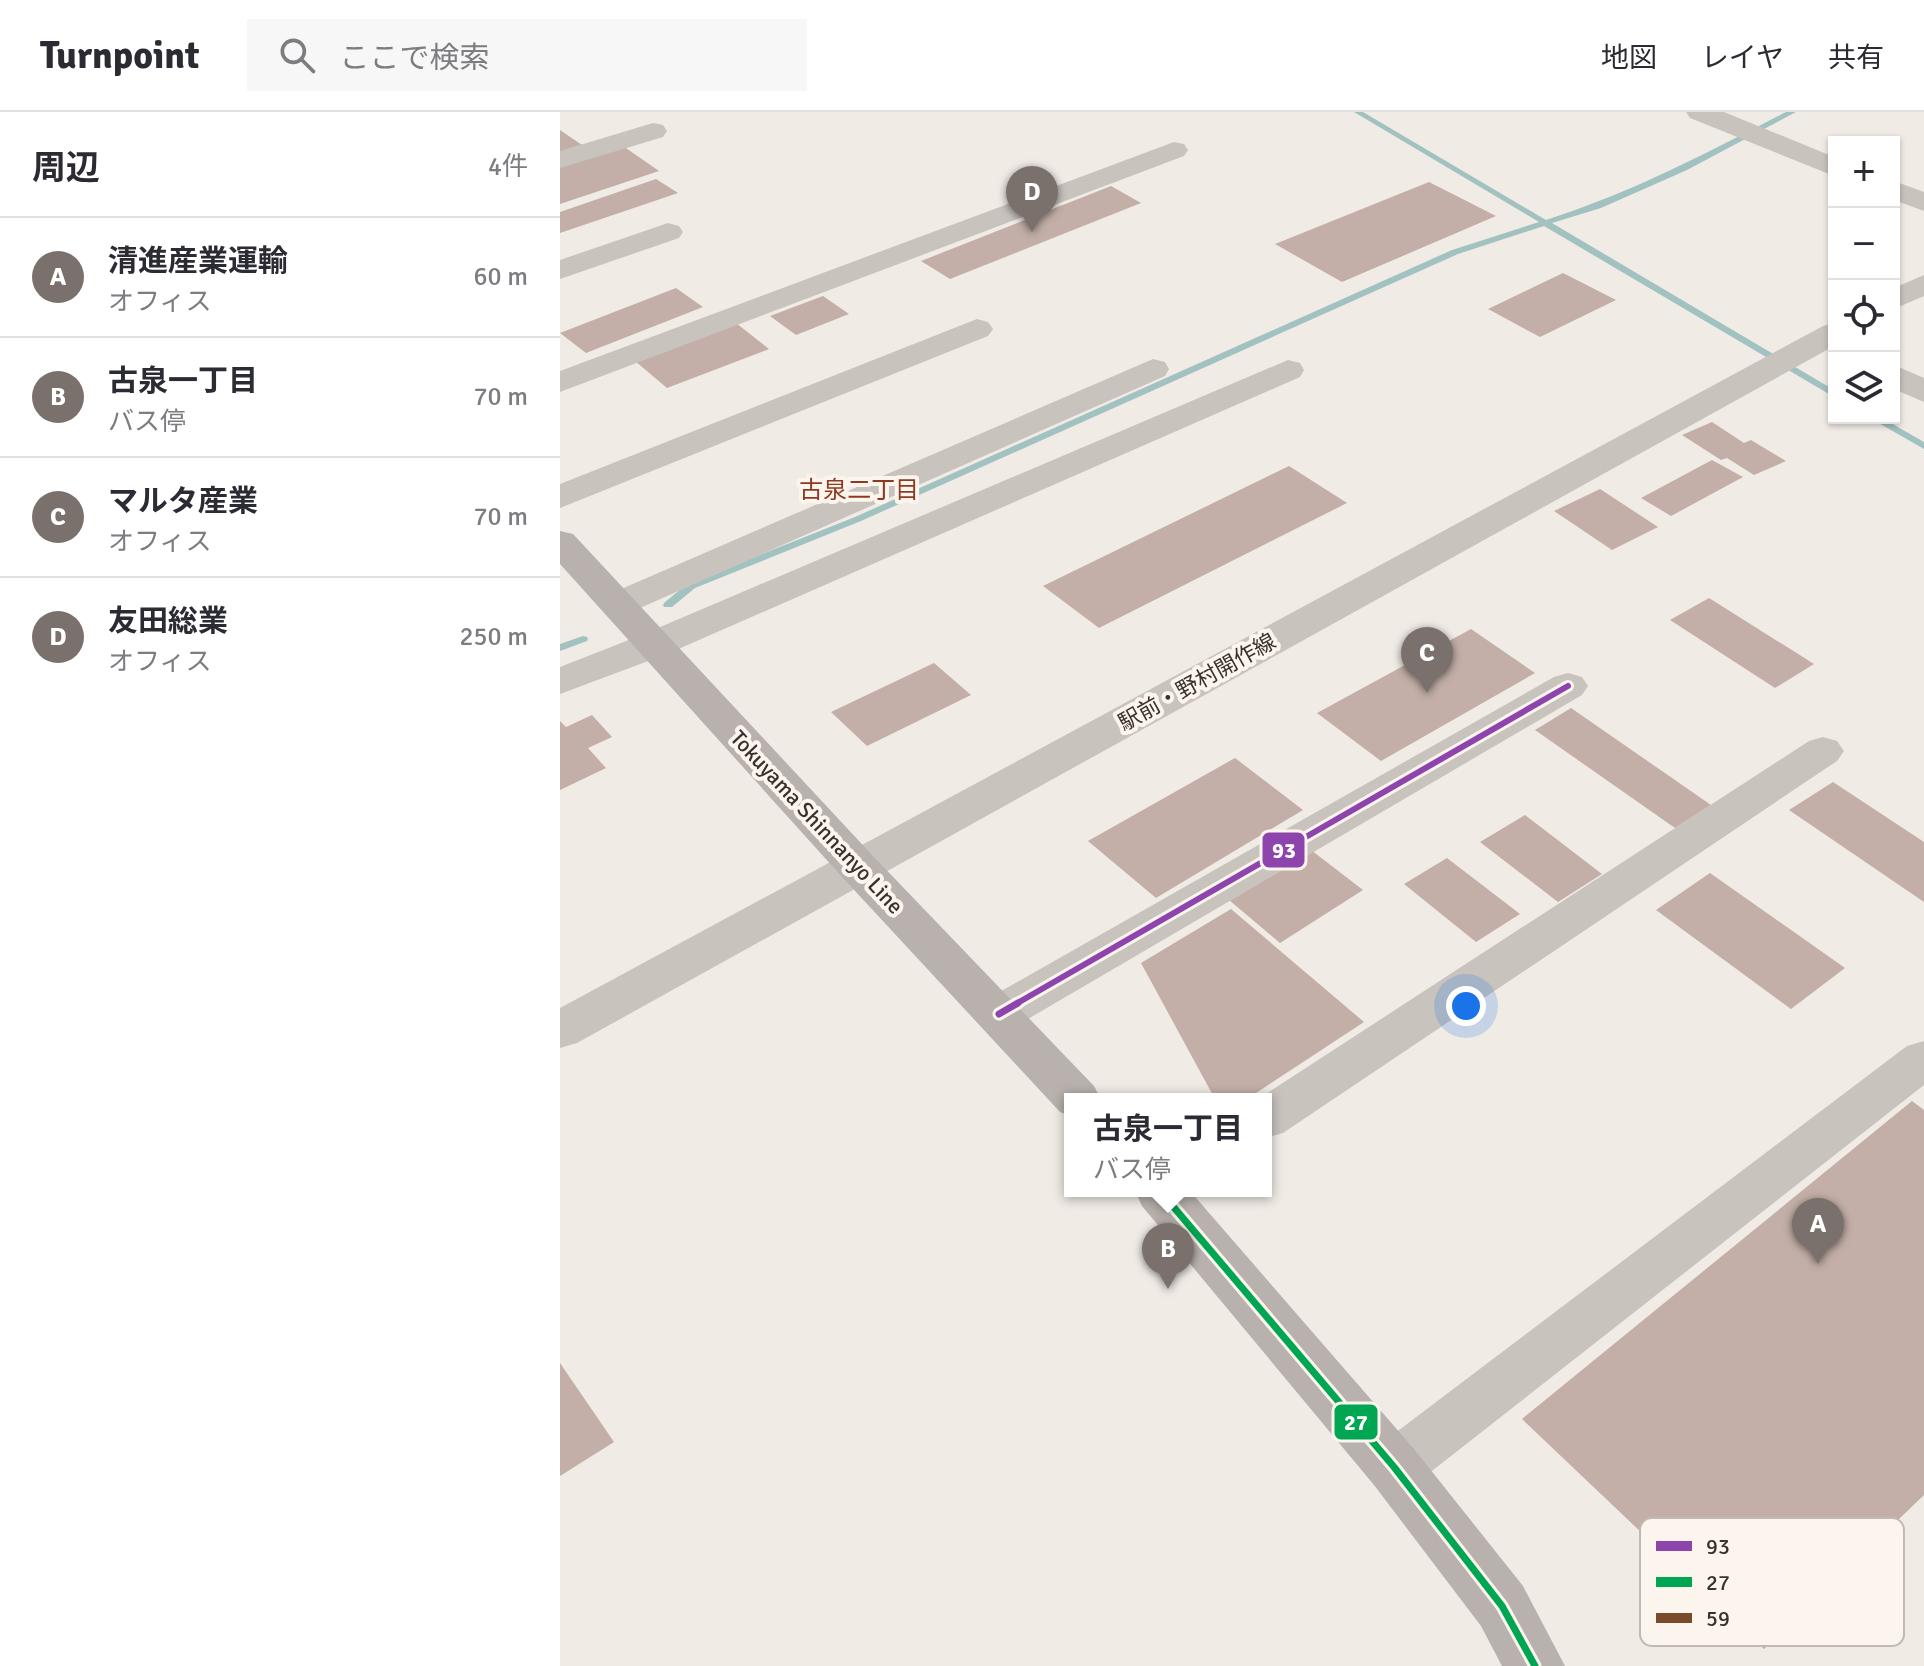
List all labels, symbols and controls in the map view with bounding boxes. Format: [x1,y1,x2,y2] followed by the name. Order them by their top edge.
[247,19,807,91] search box
[40,32,199,79] text: Turnpoint
[275,33,319,77] icon: search
[339,40,489,77] text: ここで検索
[1601,41,1657,75] text: 地図
[1701,41,1784,75] text: レイヤ
[1828,41,1884,75] text: 共有
[1828,136,1900,424] map controls
[1828,136,1900,208] button: +
[32,147,100,189] text: 周辺
[488,151,528,183] text: 4件
[1006,166,1058,232] pin: D
[1828,208,1900,280] button: −
[108,243,288,280] text: 清進産業運輸
[50,261,66,293] text: A
[473,261,528,293] text: 60 m
[1828,280,1900,352] button: locate
[108,286,211,318] text: オフィス
[1828,352,1900,424] button: layers
[108,363,258,400] text: 古泉一丁目
[50,381,66,413] text: B
[473,381,528,413] text: 70 m
[108,406,186,438] text: バス停
[799,475,919,505] district label: 古泉二丁目
[108,483,258,520] text: マルタ産業
[50,501,66,533] text: C
[473,501,528,533] text: 70 m
[108,526,211,558] text: オフィス
[108,603,228,640] text: 友田総業
[49,621,67,653] text: D
[459,621,528,653] text: 250 m
[1401,627,1453,693] pin: C
[1113,628,1281,736] street label: 駅前・野村開作線
[108,646,211,678] text: オフィス
[725,725,909,919] street label: Tokuyama Shinnanyo Line
[1261,831,1306,869] line badge: 93
[1272,837,1296,864] text: 93
[1446,986,1486,1026] your location
[1064,1093,1272,1197] popup
[1093,1111,1243,1148] text: 古泉一丁目
[1093,1154,1171,1186] text: バス停
[1792,1198,1844,1264] pin: A
[1142,1223,1194,1289] pin: B
[1333,1403,1379,1441] line badge: 27
[1344,1409,1368,1436] text: 27
[1640,1518,1904,1646] legend
[1706,1533,1730,1560] text: 93
[1706,1569,1730,1596] text: 27
[1706,1605,1730,1632] text: 59

